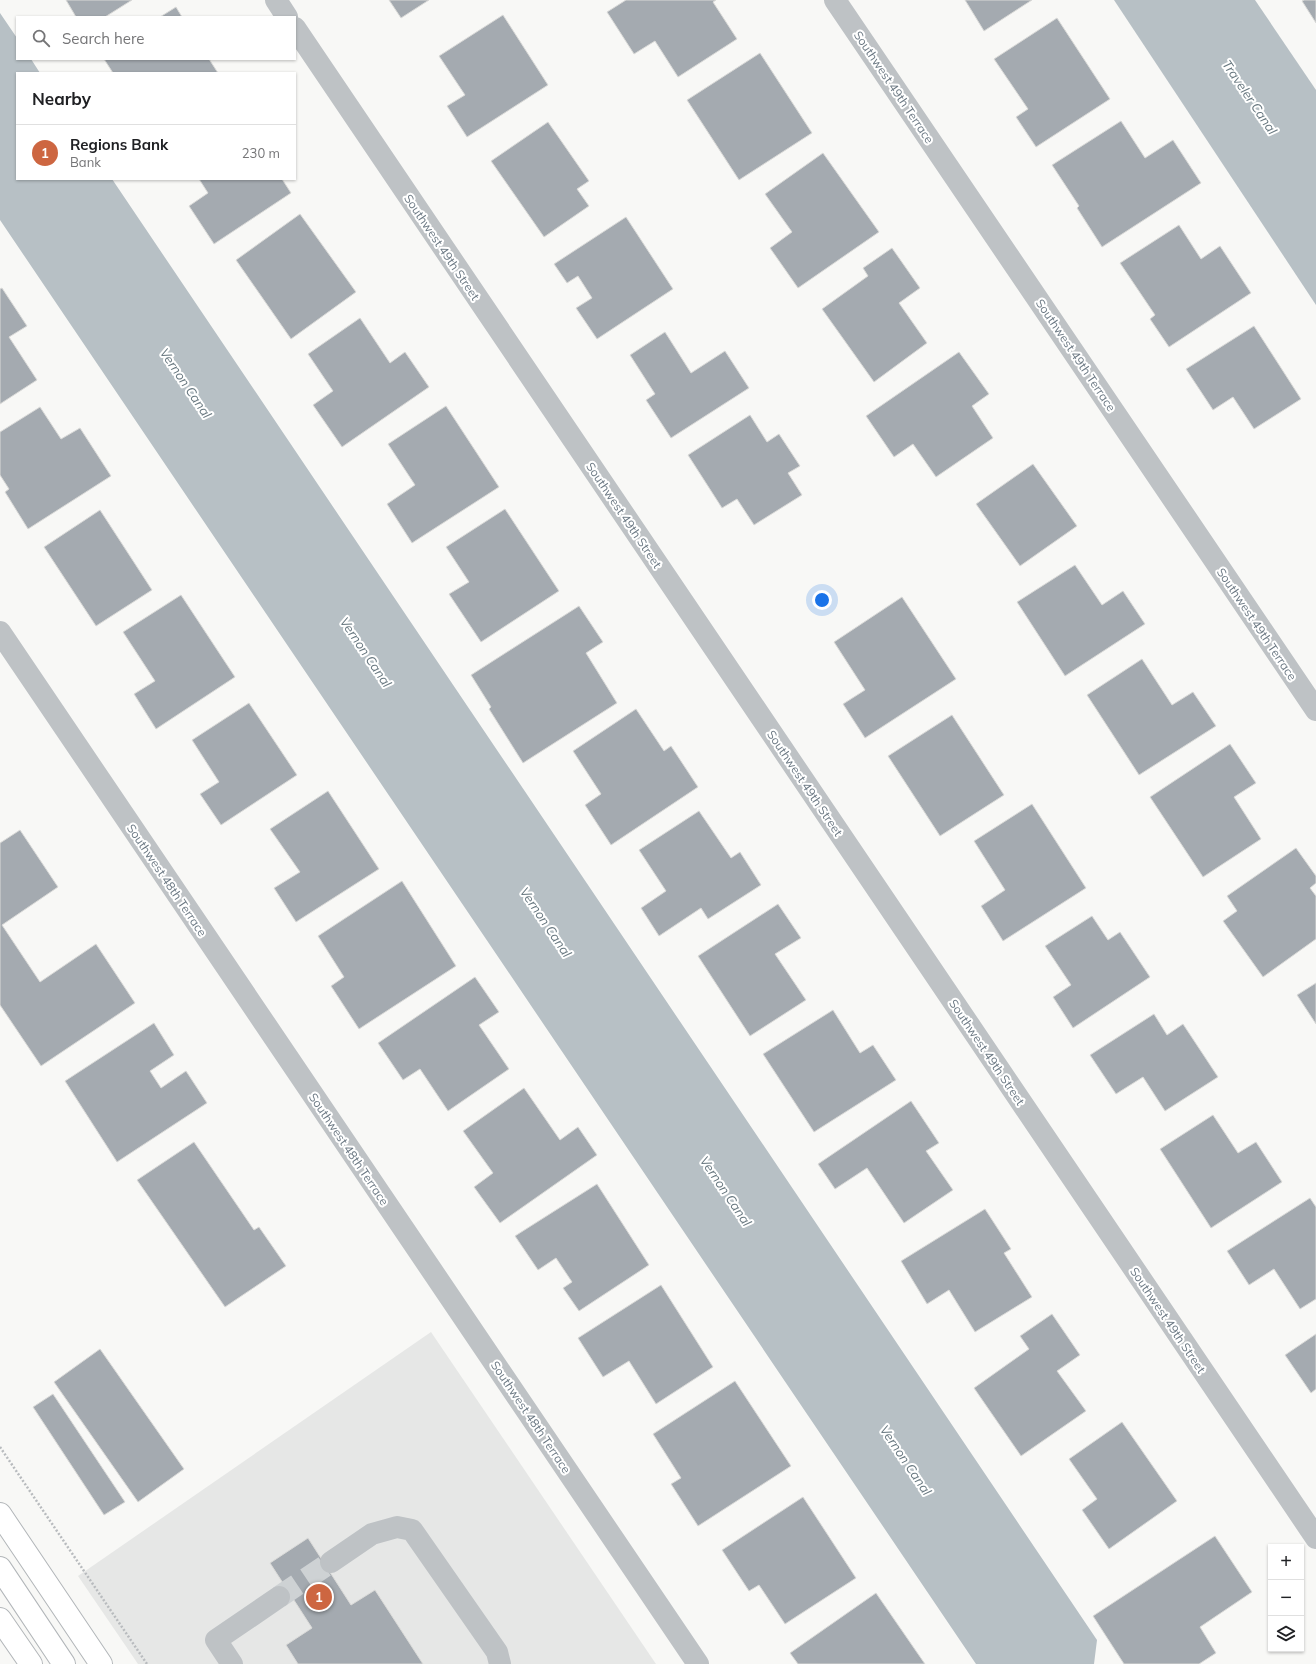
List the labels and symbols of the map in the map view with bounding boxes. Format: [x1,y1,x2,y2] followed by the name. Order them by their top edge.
[851,28,937,146] street label: Southwest 49th Terrace
[1219,57,1281,138] water label: Traveler Canal
[401,191,483,303] street label: Southwest 49th Street
[1033,296,1119,414] street label: Southwest 49th Terrace
[157,345,216,422] water label: Vernon Canal
[583,459,665,571] street label: Southwest 49th Street
[1214,565,1300,683] street label: Southwest 49th Terrace
[812,590,832,610] your location
[337,614,396,691] water label: Vernon Canal
[764,727,846,839] street label: Southwest 49th Street
[124,821,210,939] street label: Southwest 48th Terrace
[517,884,576,961] water label: Vernon Canal
[946,996,1028,1108] street label: Southwest 49th Street
[306,1090,392,1208] street label: Southwest 48th Terrace
[697,1153,756,1230] water label: Vernon Canal
[1127,1264,1209,1376] street label: Southwest 49th Street
[488,1358,574,1476] street label: Southwest 48th Terrace
[877,1422,936,1499] water label: Vernon Canal
[306,1582,332,1612] pin: 1

